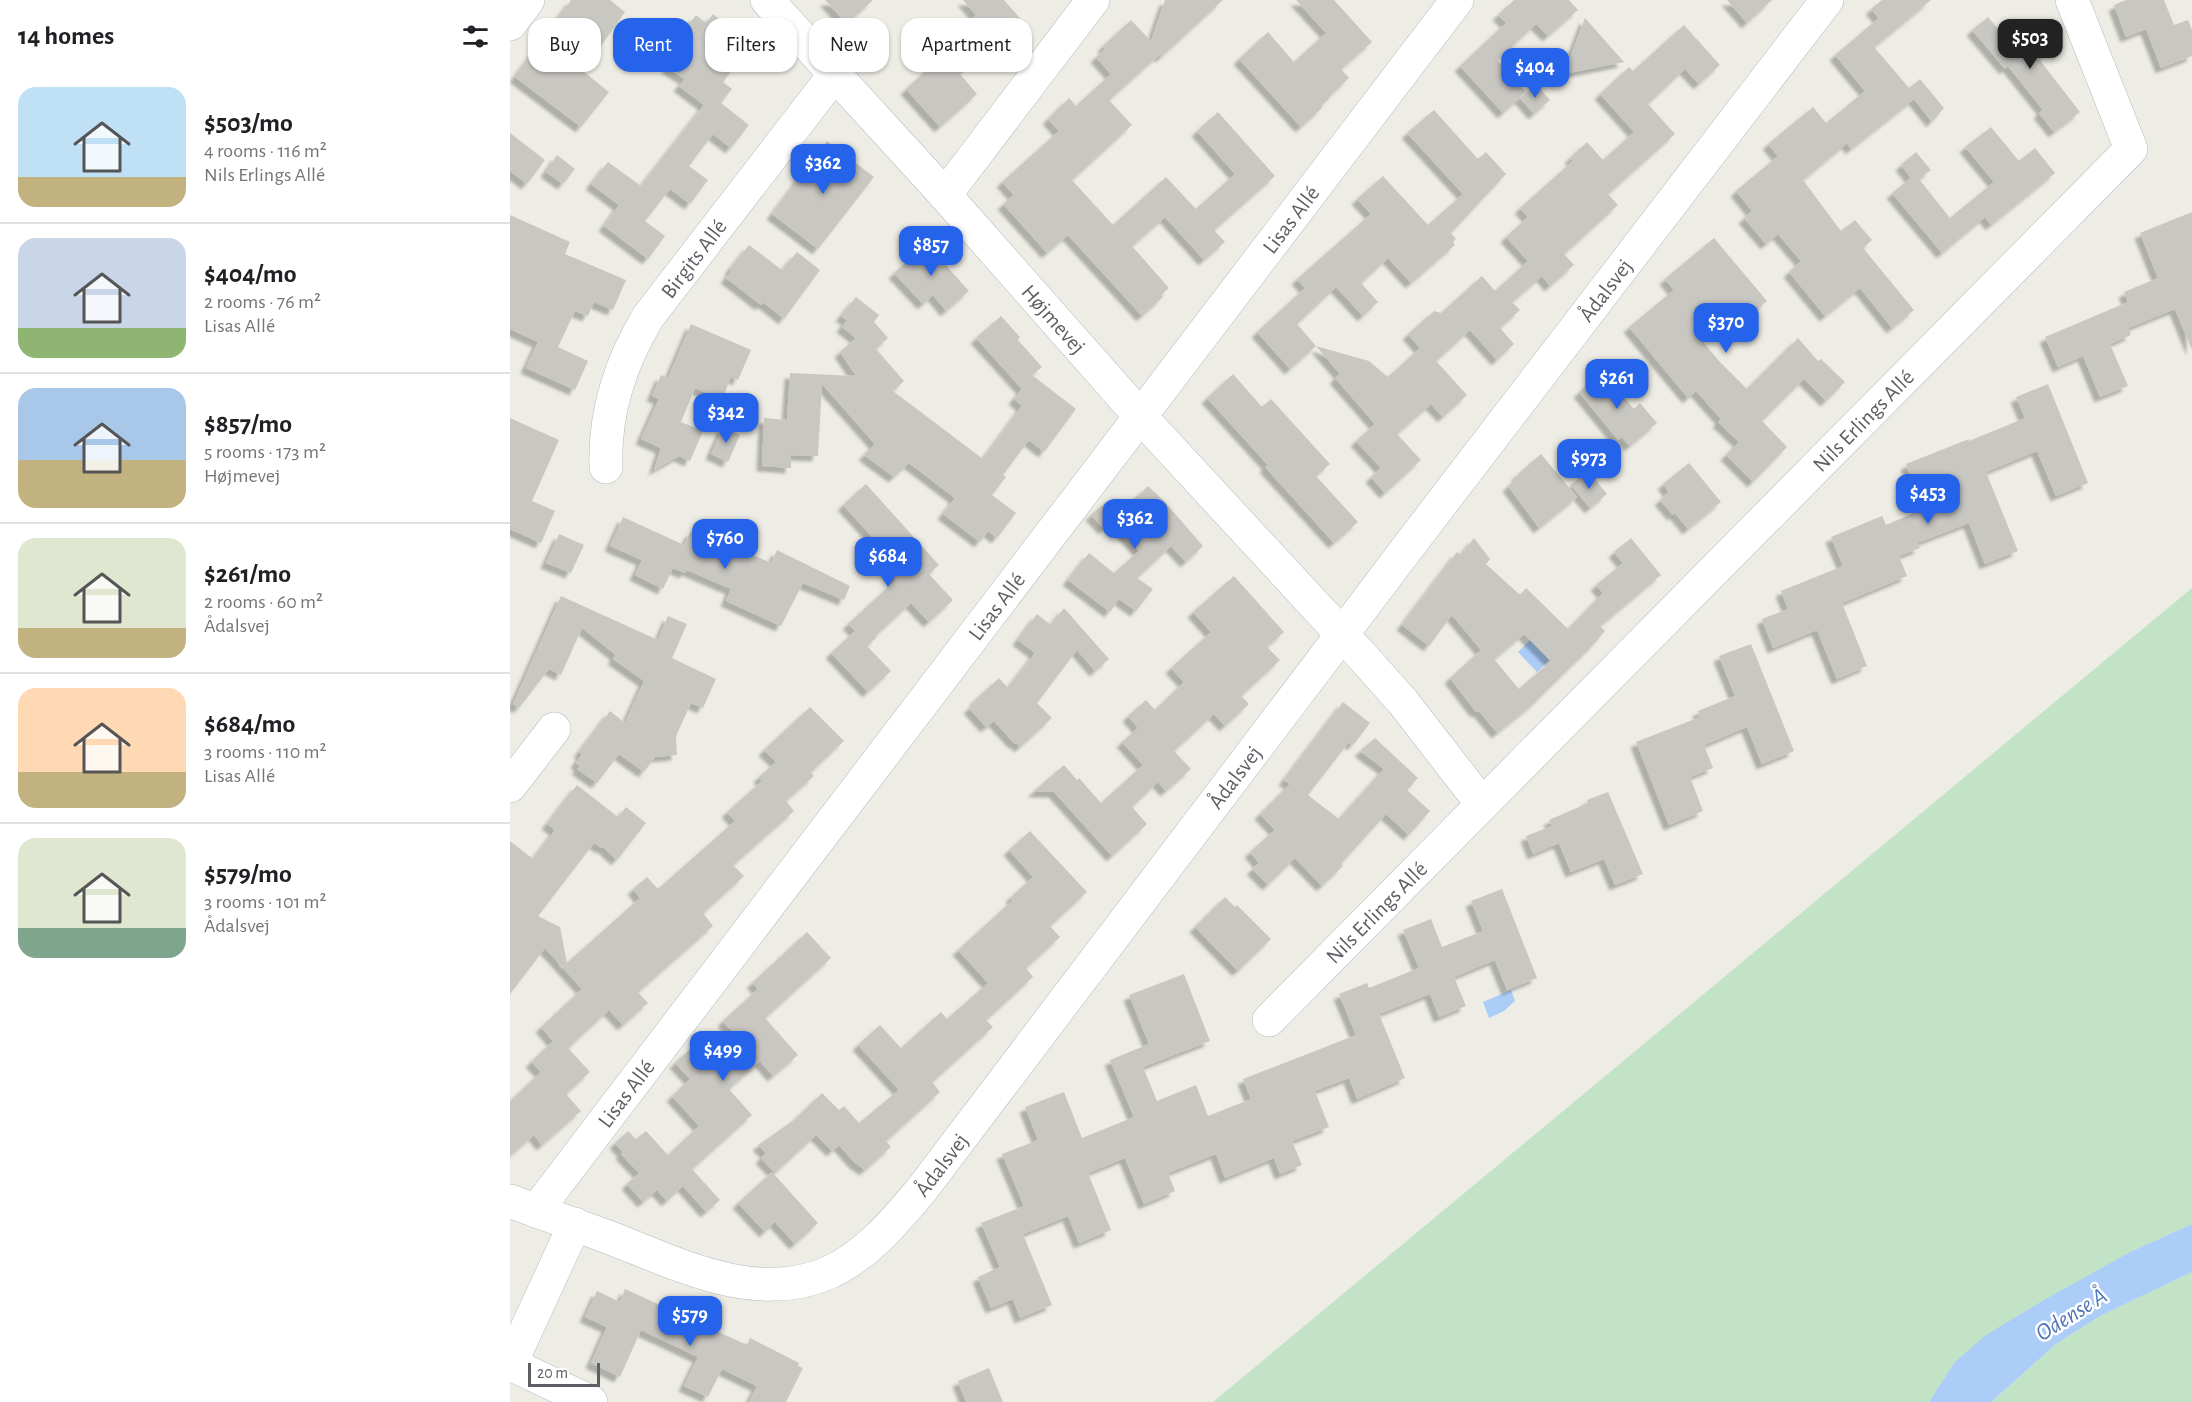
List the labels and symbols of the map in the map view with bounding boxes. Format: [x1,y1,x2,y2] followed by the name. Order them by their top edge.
[1994,19,2066,70] pin: $503
[1499,48,1571,99] pin: $404
[787,144,859,195] pin: $362
[1259,182,1324,258] street label: Lisas Allé
[657,215,731,302] street label: Birgits Allé
[895,226,967,277] pin: $857
[1574,255,1637,326] street label: Ådalsvej
[1017,281,1089,358] street label: Højmevej
[1690,303,1762,354] pin: $370
[1581,359,1653,410] pin: $261
[1809,366,1918,476] street label: Nils Erlings Allé
[690,393,762,444] pin: $342
[1553,439,1625,490] pin: $973
[1892,474,1964,525] pin: $453
[1099,499,1171,550] pin: $362
[689,519,761,570] pin: $760
[852,537,924,588] pin: $684
[964,569,1029,645] street label: Lisas Allé
[1204,742,1266,813] street label: Ådalsvej
[1322,857,1431,968] street label: Nils Erlings Allé
[687,1031,759,1082] pin: $499
[594,1056,659,1132] street label: Lisas Allé
[910,1129,972,1201] street label: Ådalsvej
[2031,1282,2111,1346] water label: Odense Å
[654,1296,726,1347] pin: $579
[528,1360,600,1388] scale bar

